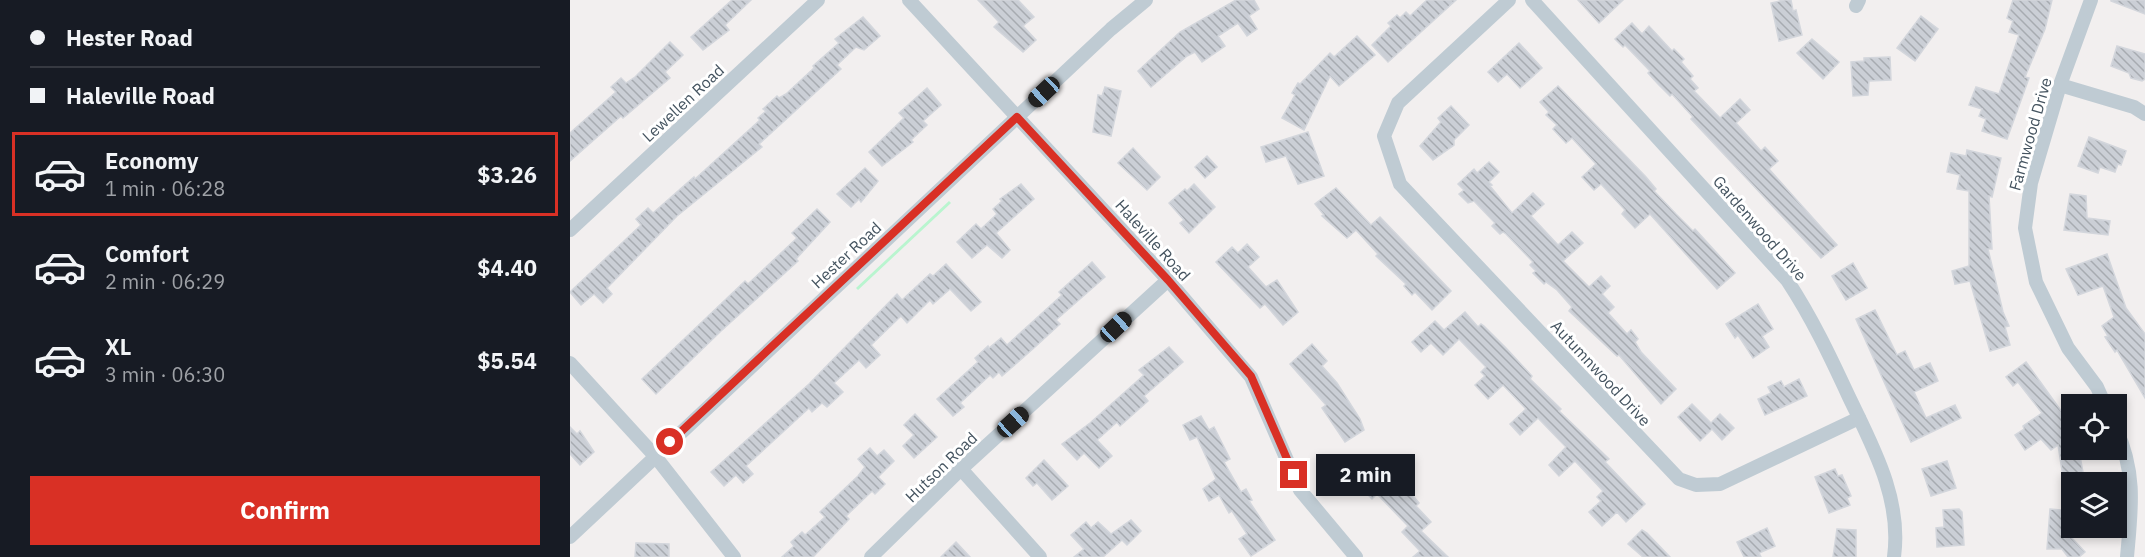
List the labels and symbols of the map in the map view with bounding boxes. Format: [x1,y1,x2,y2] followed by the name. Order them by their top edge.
[638,60,728,146] street label: Lewellen Road
[1025,73,1063,111] car
[2004,75,2056,193] street label: Farmwood Drive
[1709,171,1811,285] street label: Gardenwood Drive
[1111,195,1195,285] street label: Haleville Road
[807,217,885,293] street label: Hester Road
[1097,308,1135,346] car
[1547,316,1655,430] street label: Autumnwood Drive
[994,403,1032,441] car
[656,428,683,455] route start
[901,428,981,506] street label: Hutson Road
[1315,454,1414,496] callout: 2 min
[1280,461,1307,488] route end

